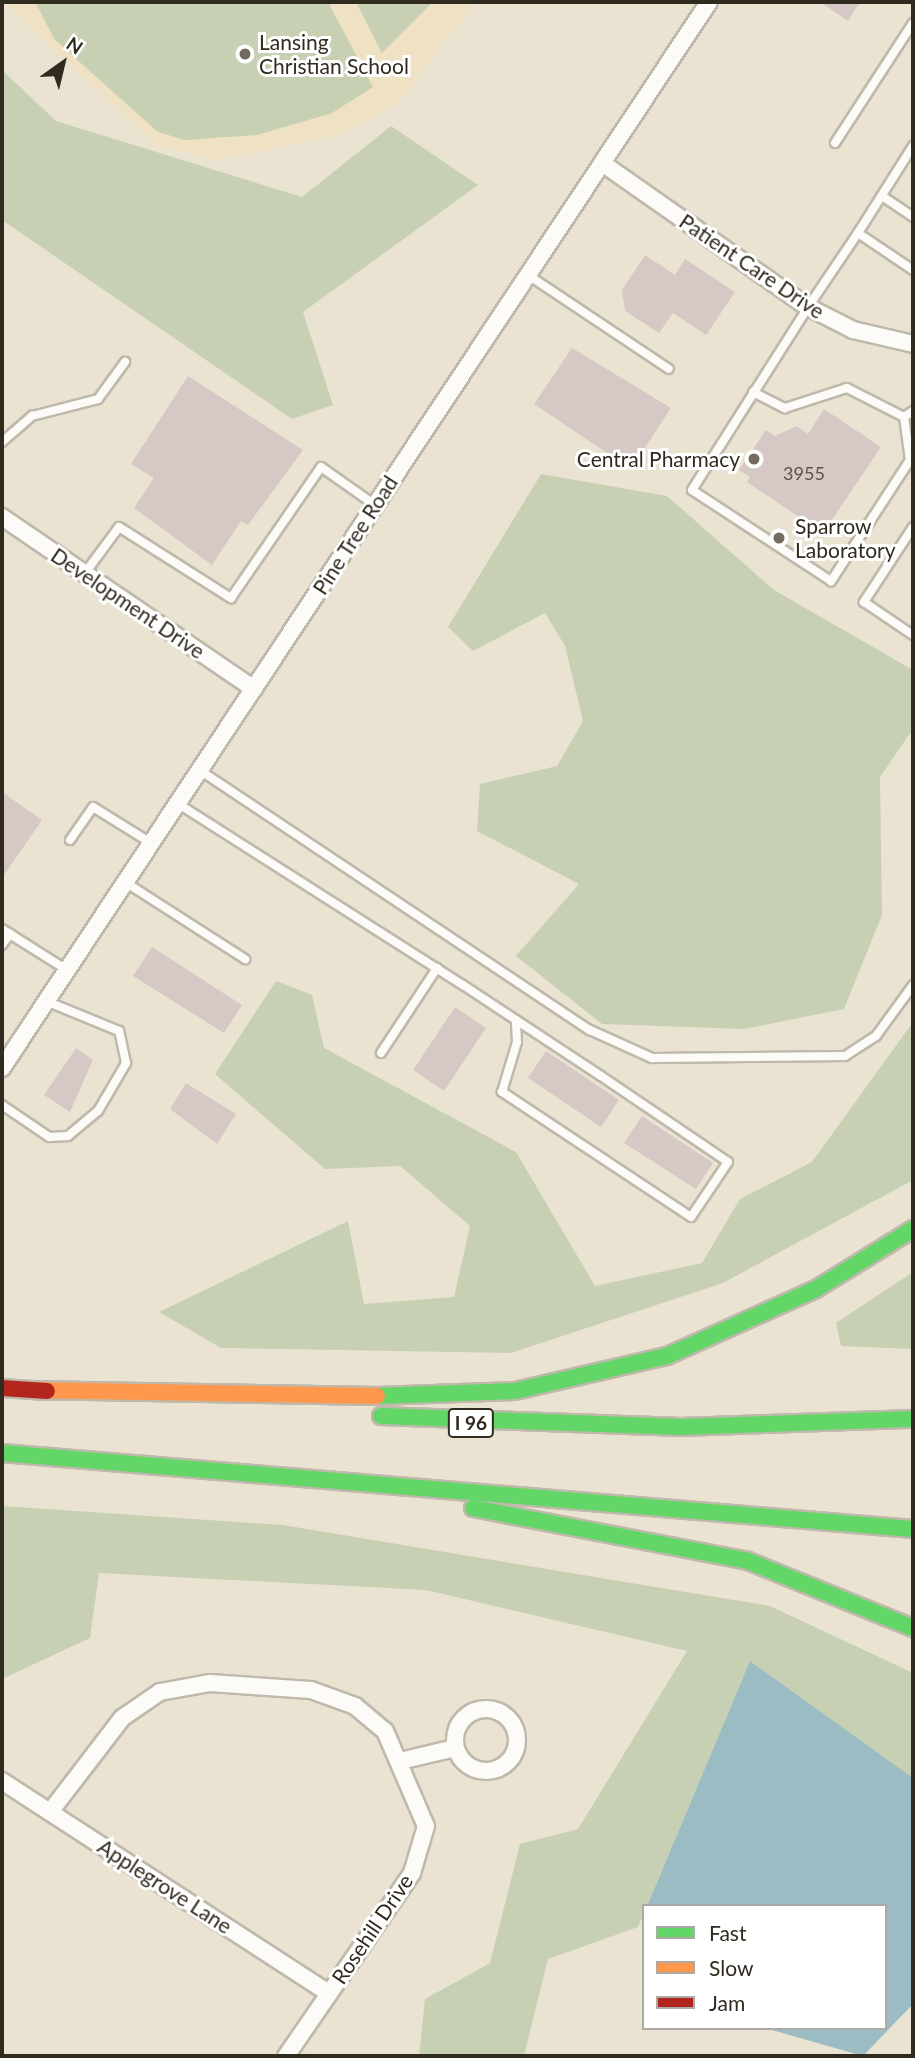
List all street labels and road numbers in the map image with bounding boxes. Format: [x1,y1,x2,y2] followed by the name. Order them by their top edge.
[675,208,829,324] street label: Patient Care Drive
[307,471,403,599] street label: Pine Tree Road
[46,542,210,664] street label: Development Drive
[447,1408,496,1438] road number: I 96
[93,1833,237,1939] street label: Applegrove Lane
[326,1869,418,1989] street label: Rosehill Drive

